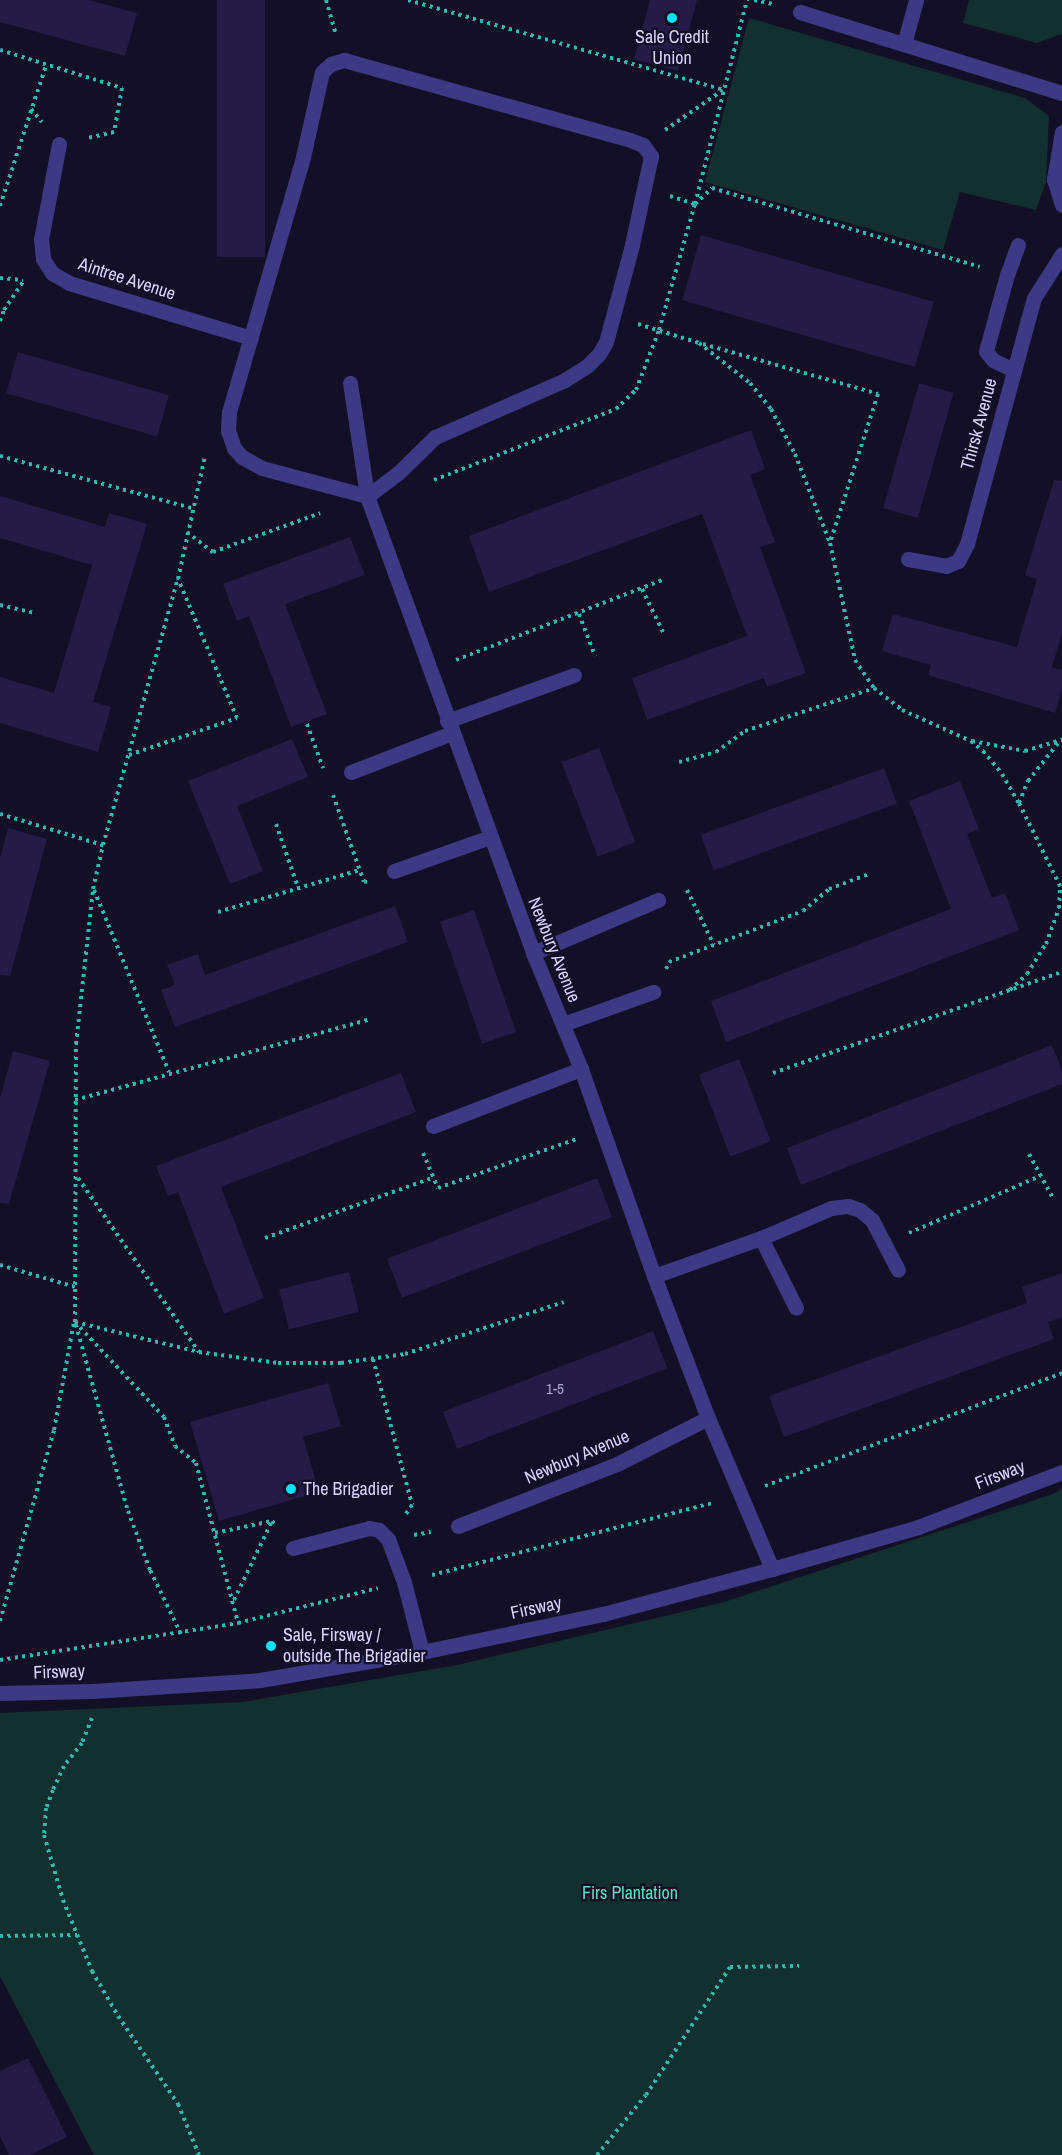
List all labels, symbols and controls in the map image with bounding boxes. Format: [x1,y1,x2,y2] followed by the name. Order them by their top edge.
[665,11,679,25] marker: Sale Credit Union
[635,27,709,70] place label: Sale Credit Union
[75,253,179,305] street label: Aintree Avenue
[956,375,1002,473] street label: Thirsk Avenue
[523,894,585,1006] street label: Newbury Avenue
[546,1380,564,1398] house number: 1-5
[521,1425,633,1489] street label: Newbury Avenue
[972,1456,1028,1494] street label: Firsway
[303,1478,393,1500] place label: The Brigadier
[284,1482,298,1496] marker: The Brigadier
[508,1592,564,1624] street label: Firsway
[283,1625,426,1668] place label: Sale, Firsway / outside The Brigadier
[264,1639,278,1653] marker: Sale, Firsway / outside The Brigadier
[33,1660,85,1684] street label: Firsway
[582,1882,678,1904] park label: Firs Plantation

